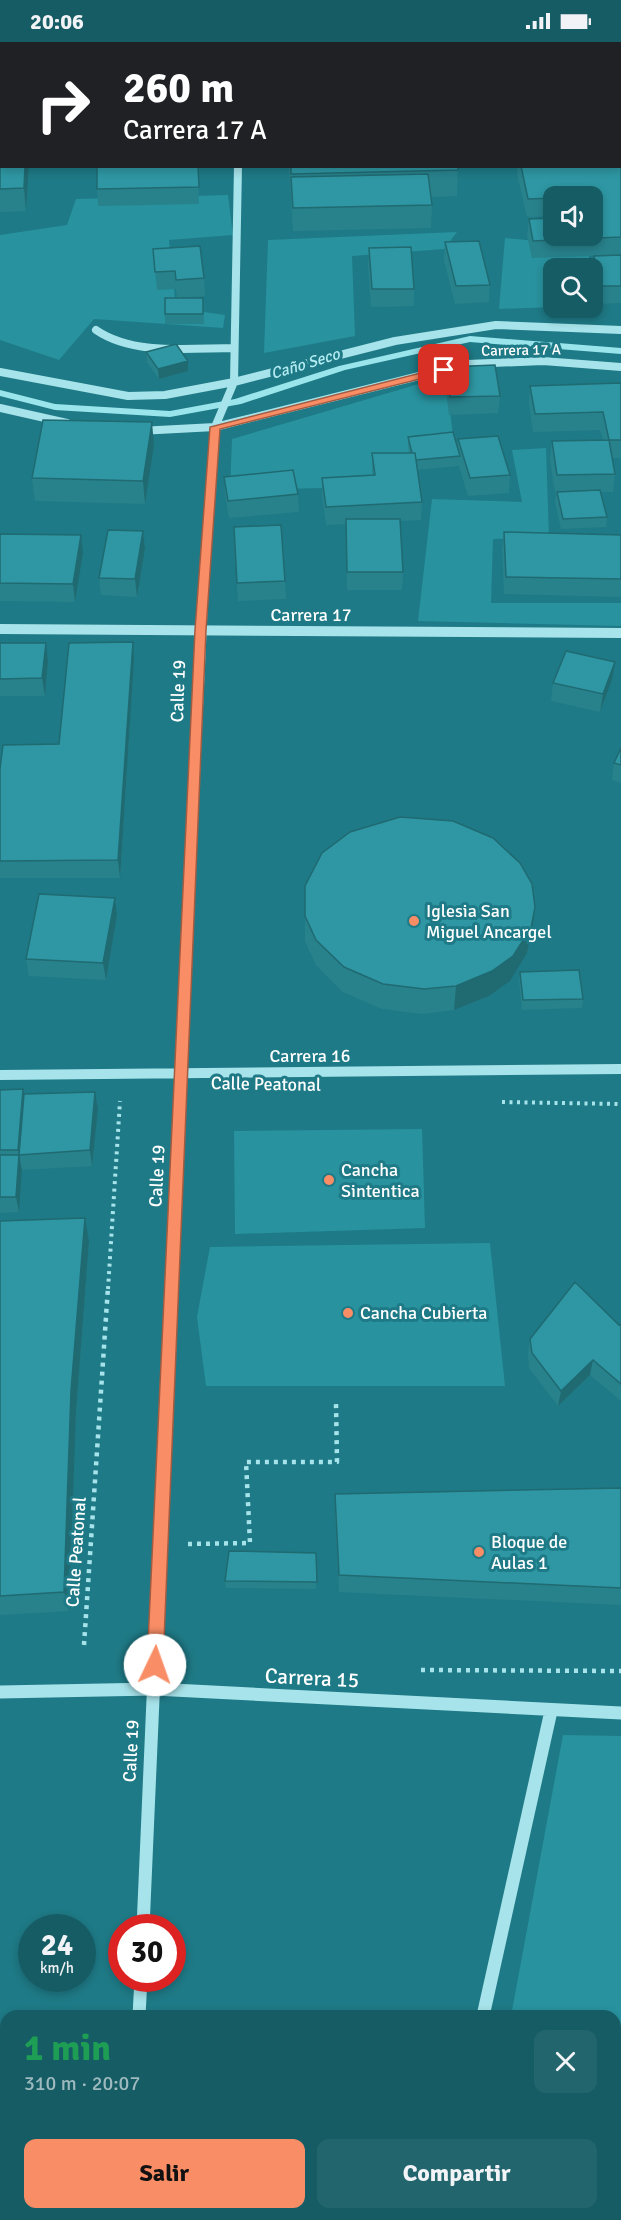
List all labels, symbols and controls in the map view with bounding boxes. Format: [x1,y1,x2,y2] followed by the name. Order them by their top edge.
[30,8,84,35] text: 20:06
[123,63,234,114] text: 260 m
[24,66,102,144] icon: right
[123,114,267,147] text: Carrera 17 A
[543,186,603,318] map controls
[543,186,603,246] button: sound
[543,258,603,318] button: search
[481,340,561,360] street label: Carrera 17 A
[268,344,343,384] water label: Caño Seco
[418,344,469,395] pin
[427,353,460,386] icon: arrive
[271,604,351,626] street label: Carrera 17
[166,659,190,723] street label: Calle 19
[426,900,552,943] place label: Iglesia San Miguel Ancargel
[407,914,421,928] marker: Iglesia San Miguel Ancargel
[270,1045,350,1067] street label: Carrera 16
[211,1072,321,1096] street label: Calle Peatonal
[144,1144,170,1208] street label: Calle 19
[341,1159,420,1202] place label: Cancha Sintentica
[322,1173,336,1187] marker: Cancha Sintentica
[360,1302,488,1324] place label: Cancha Cubierta
[341,1306,355,1320] marker: Cancha Cubierta
[61,1496,91,1608] street label: Calle Peatonal
[491,1531,567,1574] place label: Bloque de Aulas 1
[472,1545,486,1559] marker: Bloque de Aulas 1
[123,1633,187,1697] position arrow
[264,1663,360,1693] street label: Carrera 15
[118,1719,144,1783] street label: Calle 19
[108,1914,186,1992] speed limit sign: 30
[41,1927,73,1964] text: 24
[40,1959,74,1977] text: km/h
[24,2026,111,2071] text: 1 min
[534,2030,597,2093] button: close
[24,2071,140,2096] text: 310 m · 20:07
[24,2139,305,2208] button: Salir
[317,2139,597,2208] button: Compartir

